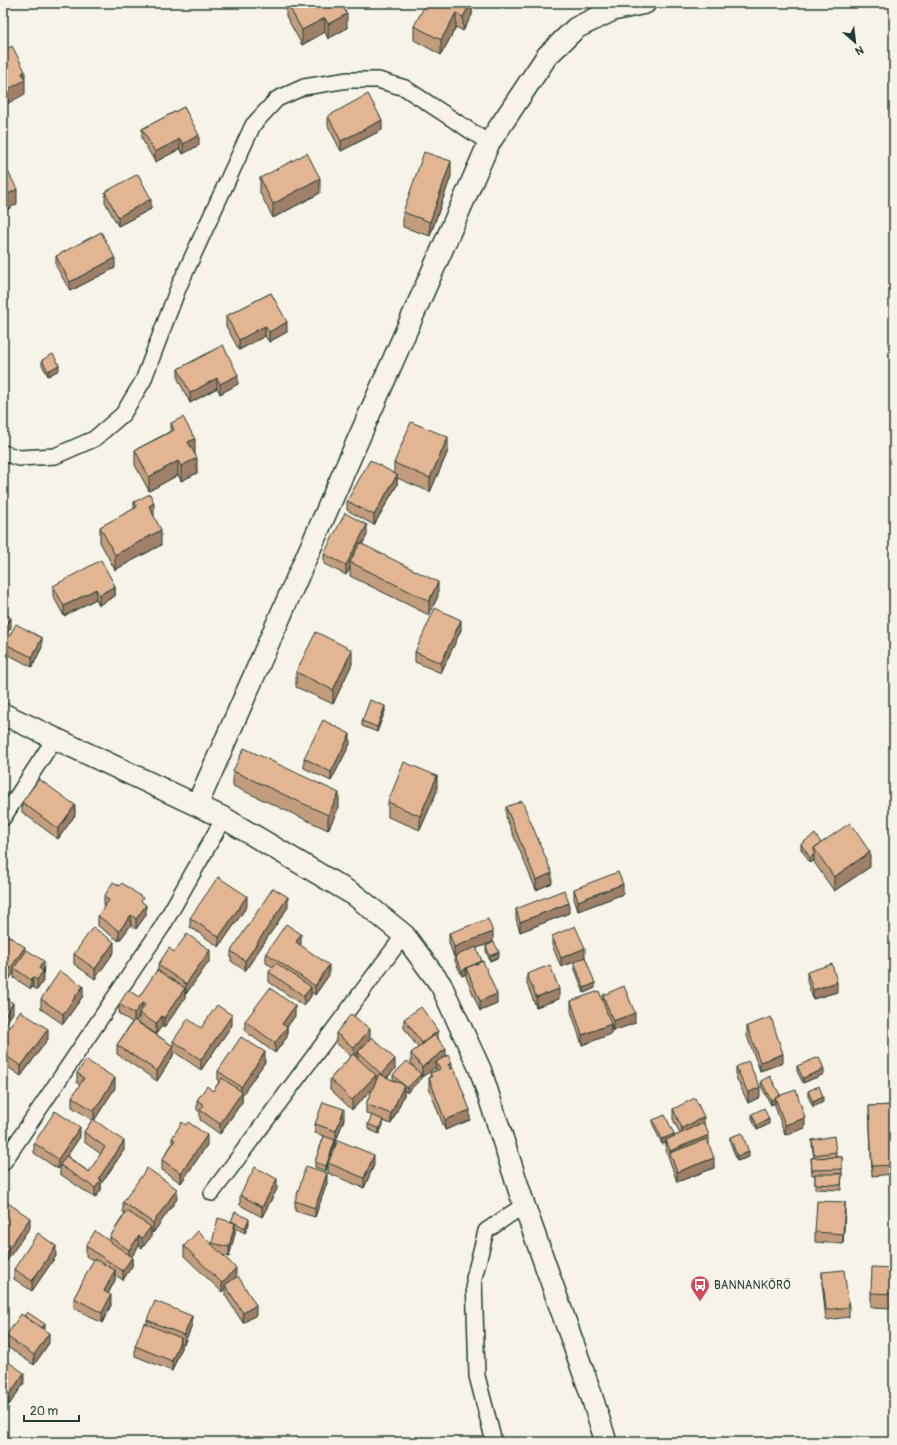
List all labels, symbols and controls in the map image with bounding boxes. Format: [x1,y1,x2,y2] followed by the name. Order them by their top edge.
[835,22,875,62] north arrow
[853,43,866,58] text: N
[689,1274,711,1302] bus stop icon: BANNANKÖRÖ
[714,1277,791,1293] place label: BANNANKÖRÖ
[24,1397,79,1423] scale bar
[30,1404,59,1419] text: 20 m

